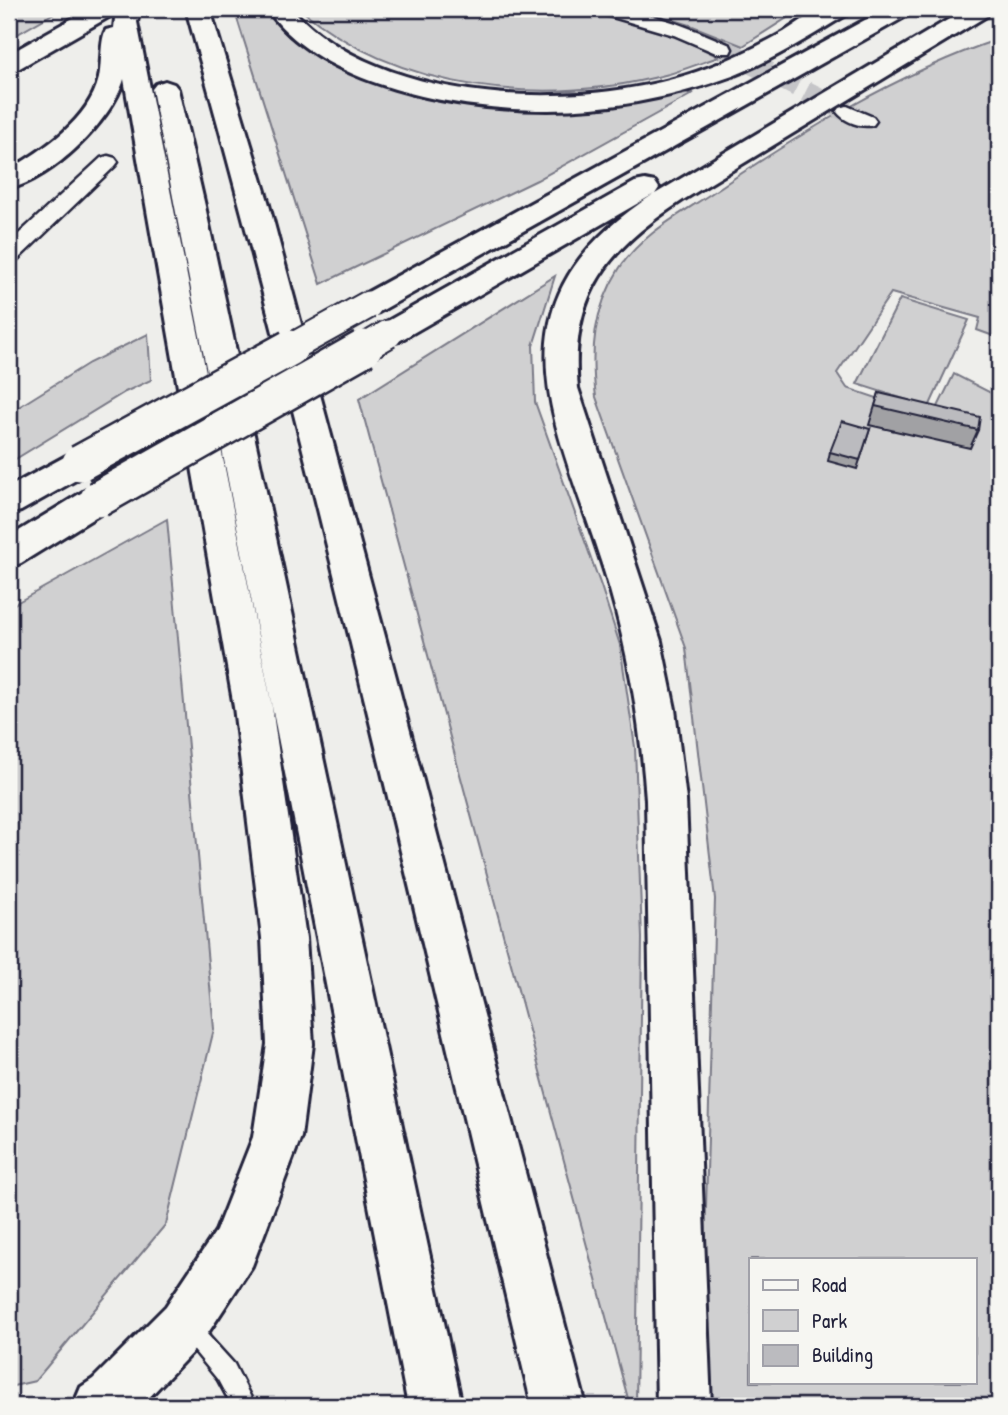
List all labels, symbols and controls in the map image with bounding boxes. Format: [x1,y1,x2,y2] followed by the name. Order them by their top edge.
[749,1258,976,1384] legend
[812,1270,846,1299] text: Road
[812,1306,847,1335] text: Park
[812,1340,873,1369] text: Building

